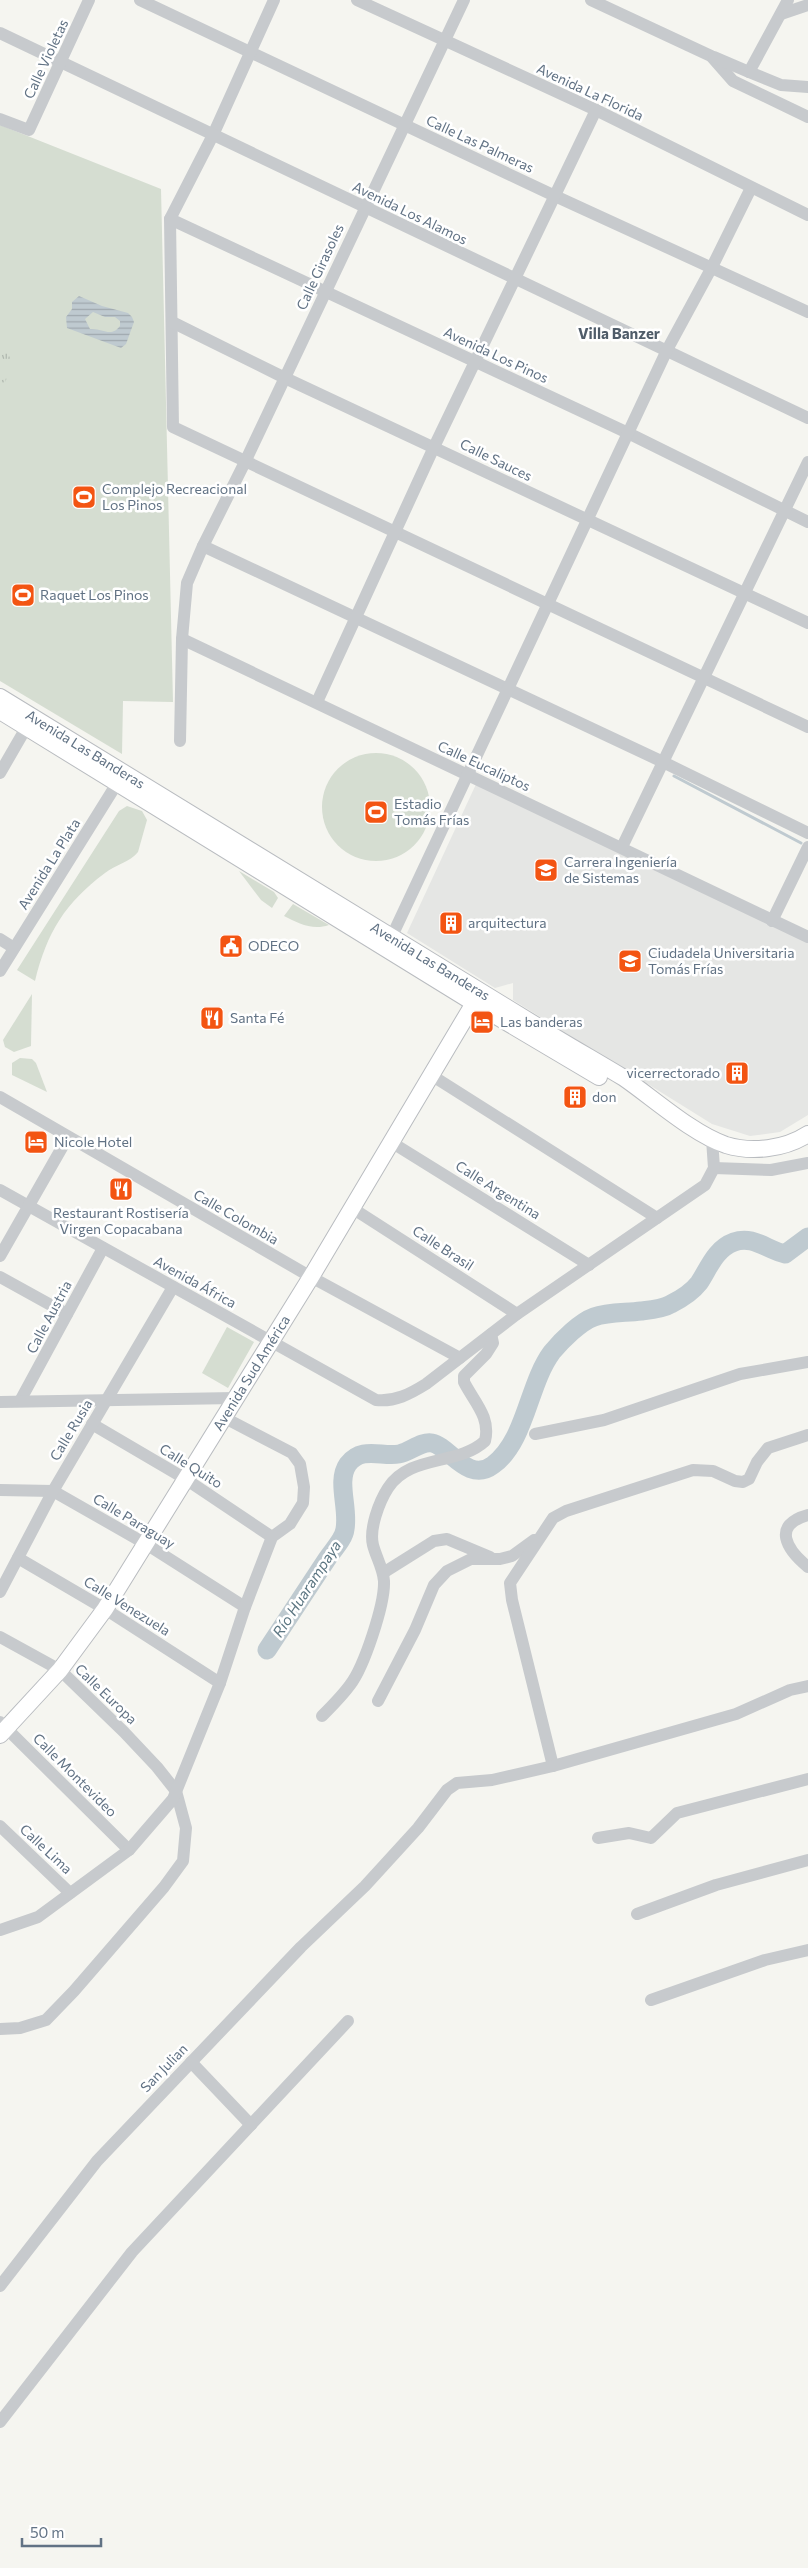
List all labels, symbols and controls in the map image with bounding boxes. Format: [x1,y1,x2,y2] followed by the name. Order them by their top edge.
[20,16,71,101] street label: Calle Violetas
[534,59,646,124] street label: Avenida La Florida
[424,111,537,176] street label: Calle Las Palmeras
[350,177,470,248] street label: Avenida Los Alamos
[292,221,347,312] street label: Calle Girasoles
[441,323,551,386] street label: Avenida Los Pinos
[578,324,660,342] district label: Villa Banzer
[457,435,535,484] street label: Calle Sauces
[102,480,247,513] place label: Complejo Recreacional Los Pinos
[71,484,97,510] sports icon: Complejo Recreacional Los Pinos
[10,582,36,608] sports icon: Raquet Los Pinos
[40,586,149,603] place label: Raquet Los Pinos
[23,706,148,792] street label: Avenida Las Banderas
[435,737,533,794] street label: Calle Eucaliptos
[394,795,470,828] place label: Estadio Tomás Frías
[363,799,389,825] sports icon: Estadio Tomás Frías
[14,815,83,912] street label: Avenida La Plata
[564,853,677,886] place label: Carrera Ingeniería de Sistemas
[533,857,559,883] school or university icon: Carrera Ingeniería de Sistemas
[438,910,464,936] building icon: arquitectura
[468,914,547,931] place label: arquitectura
[368,918,493,1004] street label: Avenida Las Banderas
[218,933,244,959] public building icon: ODECO
[248,937,299,954] place label: ODECO
[648,944,795,977] place label: Ciudadela Universitaria Tomás Frías
[617,948,643,974] school or university icon: Ciudadela Universitaria Tomás Frías
[199,1005,225,1031] restaurant icon: Santa Fé
[230,1009,284,1026] place label: Santa Fé
[469,1009,495,1035] hotel icon: Las banderas
[500,1013,583,1030] place label: Las banderas
[724,1060,750,1086] building icon: vicerrectorado
[626,1064,720,1081] place label: vicerrectorado
[562,1084,588,1110] building icon: don
[592,1088,616,1105] place label: don
[23,1129,49,1155] hotel icon: Nicole Hotel
[54,1133,132,1150] place label: Nicole Hotel
[453,1157,544,1222] street label: Calle Argentina
[108,1176,134,1202] restaurant icon: Restaurant Rostisería Virgen Copacabana
[191,1185,282,1248] street label: Calle Colombia
[53,1204,189,1237] place label: Restaurant Rostisería Virgen Copacabana
[410,1222,477,1274] street label: Calle Brasil
[151,1252,239,1311] street label: Avenida África
[22,1277,75,1356] street label: Calle Austria
[209,1312,293,1434] street label: Avenida Sud América
[46,1396,96,1463] street label: Calle Rusia
[157,1440,226,1492] street label: Calle Quito
[90,1489,178,1552] street label: Calle Paraguay
[268,1537,344,1640] water label: Río Huarampaya
[81,1572,174,1639] street label: Calle Venezuela
[72,1660,141,1727] street label: Calle Europa
[30,1729,121,1820] street label: Calle Montevideo
[17,1820,76,1877] street label: Calle Lima
[136,2040,191,2095] street label: San Julian
[22,2516,101,2548] scale bar
[30,2523,64,2541] text: 50 m

